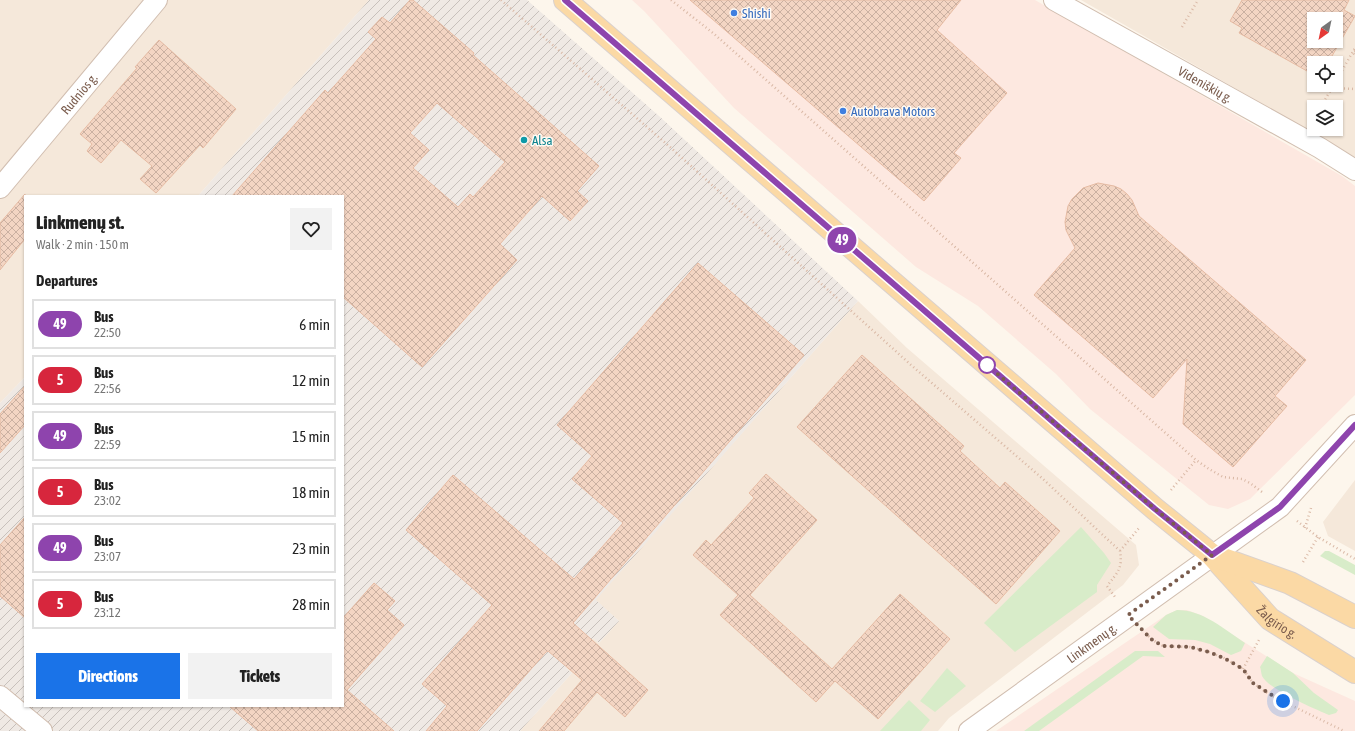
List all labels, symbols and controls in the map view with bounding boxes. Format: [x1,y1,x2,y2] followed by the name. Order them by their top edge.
[742,6,771,21] place label: Shishi
[729,8,739,18] marker: Shishi
[1307,12,1343,48] north arrow
[1307,12,1343,136] map controls
[1307,56,1343,92] button: locate
[1175,63,1235,105] street label: Videniškių g.
[57,70,100,117] street label: Rudnios g.
[1307,100,1343,136] button: layers
[851,104,936,119] place label: Autobrava Motors
[838,106,848,116] marker: Autobrava Motors
[532,133,552,148] place label: Alsa
[519,135,529,145] marker: Alsa
[290,208,332,250] button: heart
[36,211,124,233] text: Linkmenų st.
[824,227,860,253] line badge: 49
[835,232,849,248] text: 49
[36,237,129,252] text: Walk · 2 min · 150 m
[36,272,98,289] text: Departures
[94,308,114,325] text: Bus
[53,316,67,332] text: 49
[299,316,330,333] text: 6 min
[94,325,121,340] text: 22:50
[978,356,996,374] unlabelled marker
[94,364,114,381] text: Bus
[57,372,63,388] text: 5
[292,372,330,389] text: 12 min
[94,381,121,396] text: 22:56
[94,420,114,437] text: Bus
[53,428,67,444] text: 49
[292,428,330,445] text: 15 min
[94,437,121,452] text: 22:59
[94,476,114,493] text: Bus
[57,484,63,500] text: 5
[292,484,330,501] text: 18 min
[94,493,121,508] text: 23:02
[94,532,114,549] text: Bus
[53,540,67,556] text: 49
[292,540,330,557] text: 23 min
[94,549,121,564] text: 23:07
[94,588,114,605] text: Bus
[57,596,63,612] text: 5
[292,596,330,613] text: 28 min
[1254,602,1300,641] street label: Žalgirio g.
[94,605,121,620] text: 23:12
[1064,620,1119,666] street label: Linkmenų g.
[36,653,180,699] button: Directions
[188,653,332,699] button: Tickets
[1273,691,1293,711] your location

